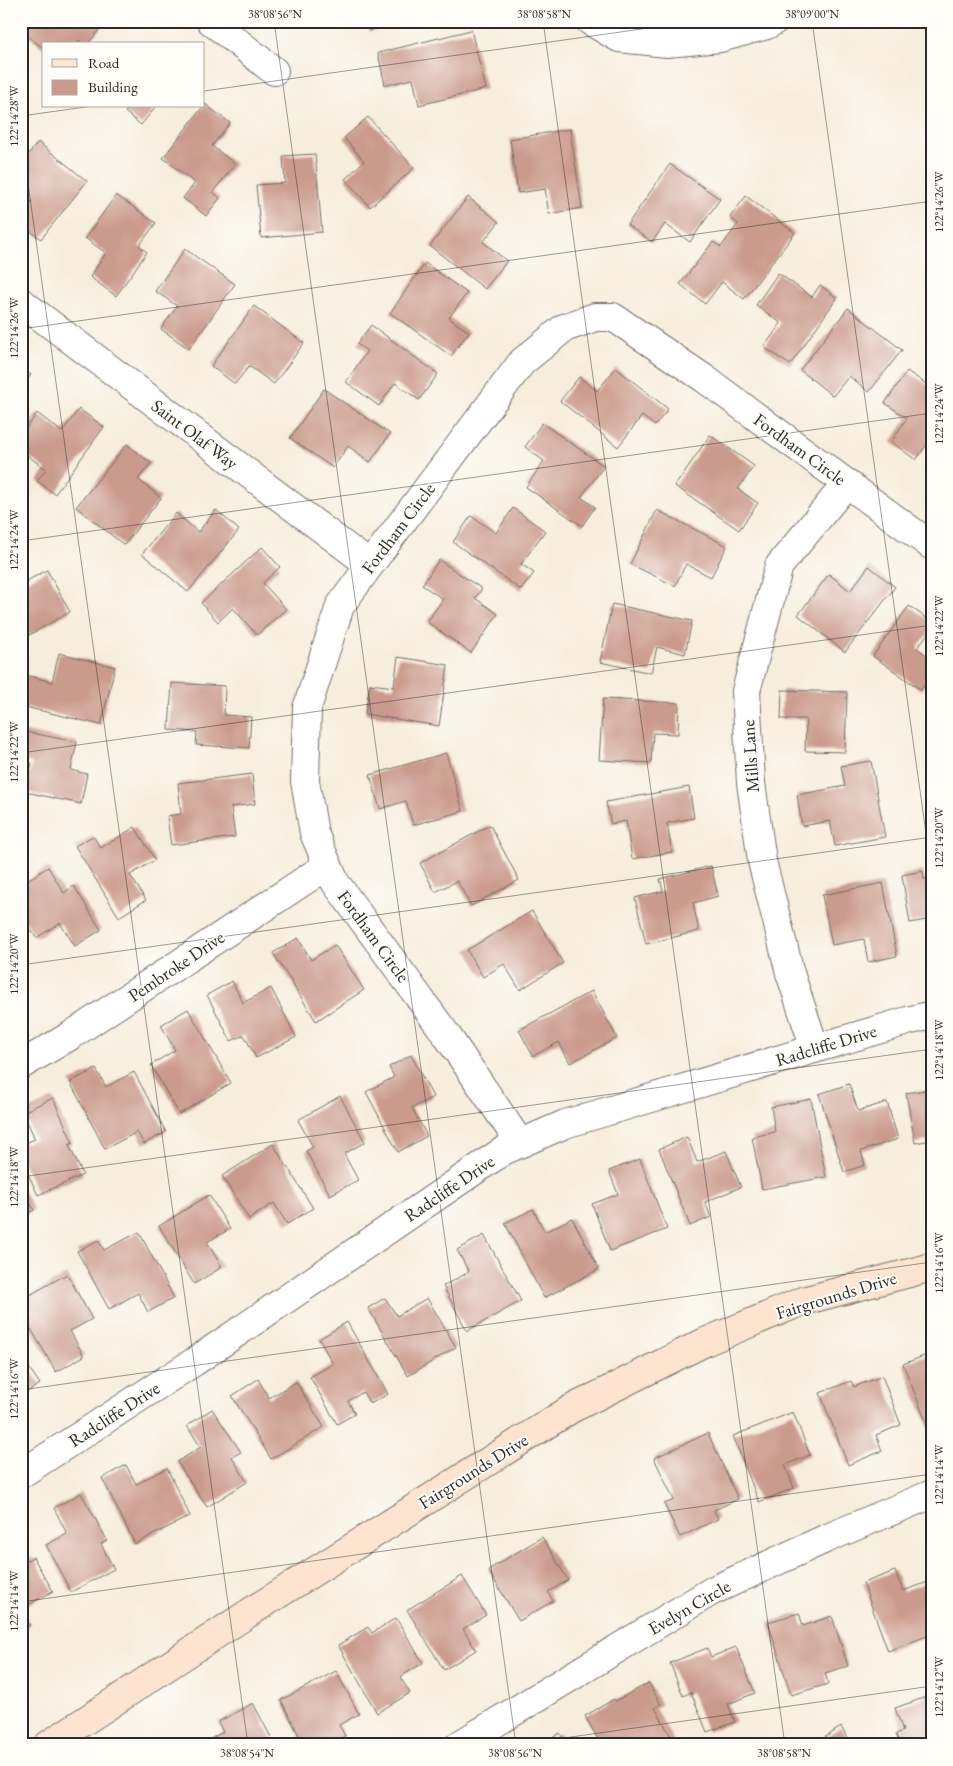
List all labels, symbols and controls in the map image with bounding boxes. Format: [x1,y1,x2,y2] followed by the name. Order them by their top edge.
[248,6,302,22] text: 38°08'56"N
[517,6,571,22] text: 38°08'58"N
[785,6,839,22] text: 38°09'00"N
[42,42,205,108] legend
[88,53,120,72] text: Road
[88,77,138,96] text: Building
[6,84,22,147] text: 122°14'28"W
[931,170,947,233] text: 122°14'26"W
[6,296,22,359] text: 122°14'26"W
[931,382,947,445] text: 122°14'24"W
[147,394,243,474] street label: Saint Olaf Way
[749,408,851,490] street label: Fordham Circle
[356,478,440,578] street label: Fordham Circle
[6,508,22,571] text: 122°14'24"W
[931,594,947,657] text: 122°14'22"W
[736,719,764,793] street label: Mills Lane
[6,720,22,783] text: 122°14'22"W
[931,806,947,869] text: 122°14'20"W
[333,885,415,987] street label: Fordham Circle
[123,925,229,1007] street label: Pembroke Drive
[6,932,22,995] text: 122°14'20"W
[931,1018,947,1081] text: 122°14'18"W
[773,1019,879,1071] street label: Radcliffe Drive
[6,1145,22,1208] text: 122°14'18"W
[399,1149,499,1227] street label: Radcliffe Drive
[931,1231,947,1294] text: 122°14'16"W
[773,1266,899,1324] street label: Fairgrounds Drive
[6,1357,22,1420] text: 122°14'16"W
[64,1376,164,1452] street label: Radcliffe Drive
[414,1428,532,1514] street label: Fairgrounds Drive
[931,1443,947,1506] text: 122°14'14"W
[6,1569,22,1632] text: 122°14'14"W
[644,1574,734,1640] street label: Evelyn Circle
[931,1655,947,1718] text: 122°14'12"W
[220,1745,274,1761] text: 38°08'54"N
[488,1745,542,1761] text: 38°08'56"N
[757,1745,811,1761] text: 38°08'58"N

